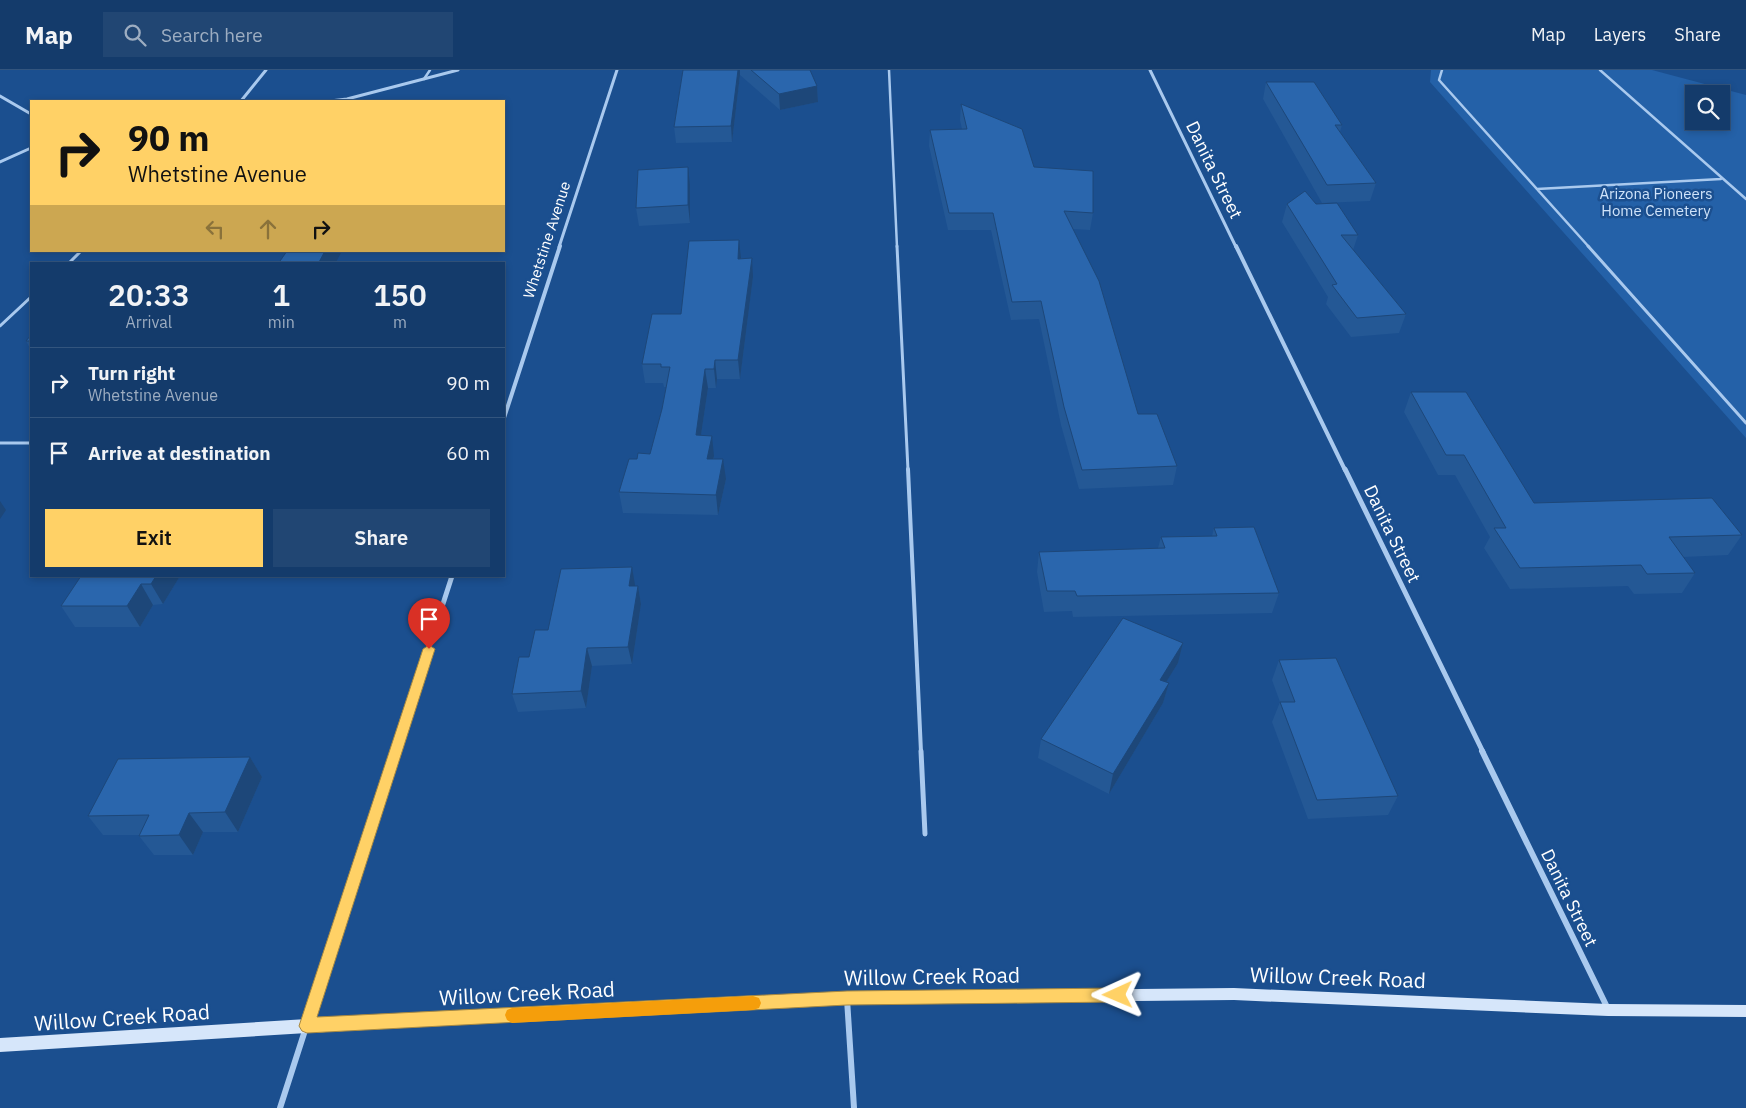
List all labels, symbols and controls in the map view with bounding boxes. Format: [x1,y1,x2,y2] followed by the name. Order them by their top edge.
[103,12,453,57] search box
[25,19,73,51] text: Map
[121,21,149,49] icon: search
[161,23,263,47] text: Search here
[1531,23,1566,46] text: Map
[1594,23,1646,46] text: Layers
[1674,23,1721,46] text: Share
[1685,85,1730,130] map controls
[1685,85,1730,130] button: search
[128,115,210,161] text: 90 m
[1181,117,1248,222] street label: Danita Street
[45,120,110,185] icon: right
[128,159,307,188] text: Whetstine Avenue
[519,179,574,301] street label: Whetstine Avenue
[1599,184,1713,220] park label: Arizona Pioneers Home Cemetery
[201,215,229,243] icon: left
[254,215,282,243] icon: ahead
[307,215,335,243] icon: right
[108,275,190,314] text: 20:33
[272,275,290,314] text: 1
[373,275,427,314] text: 150
[126,312,172,332] text: Arrival
[268,312,295,332] text: min
[393,312,407,332] text: m
[88,361,175,385] text: Turn right
[45,369,73,397] icon: right
[446,371,490,395] text: 90 m
[88,385,218,405] text: Whetstine Avenue
[45,439,73,467] icon: arrive
[88,441,271,465] text: Arrive at destination
[446,441,490,465] text: 60 m
[1359,481,1426,586] street label: Danita Street
[45,509,263,567] button: Exit
[273,509,490,567] button: Share
[408,598,450,649] pin
[415,605,443,633] icon: arrive
[1536,845,1603,950] street label: Danita Street
[844,960,1020,992] street label: Willow Creek Road
[1250,960,1426,994] street label: Willow Creek Road
[1091,968,1143,1020] position arrow
[438,974,616,1012] street label: Willow Creek Road
[33,997,211,1037] street label: Willow Creek Road

